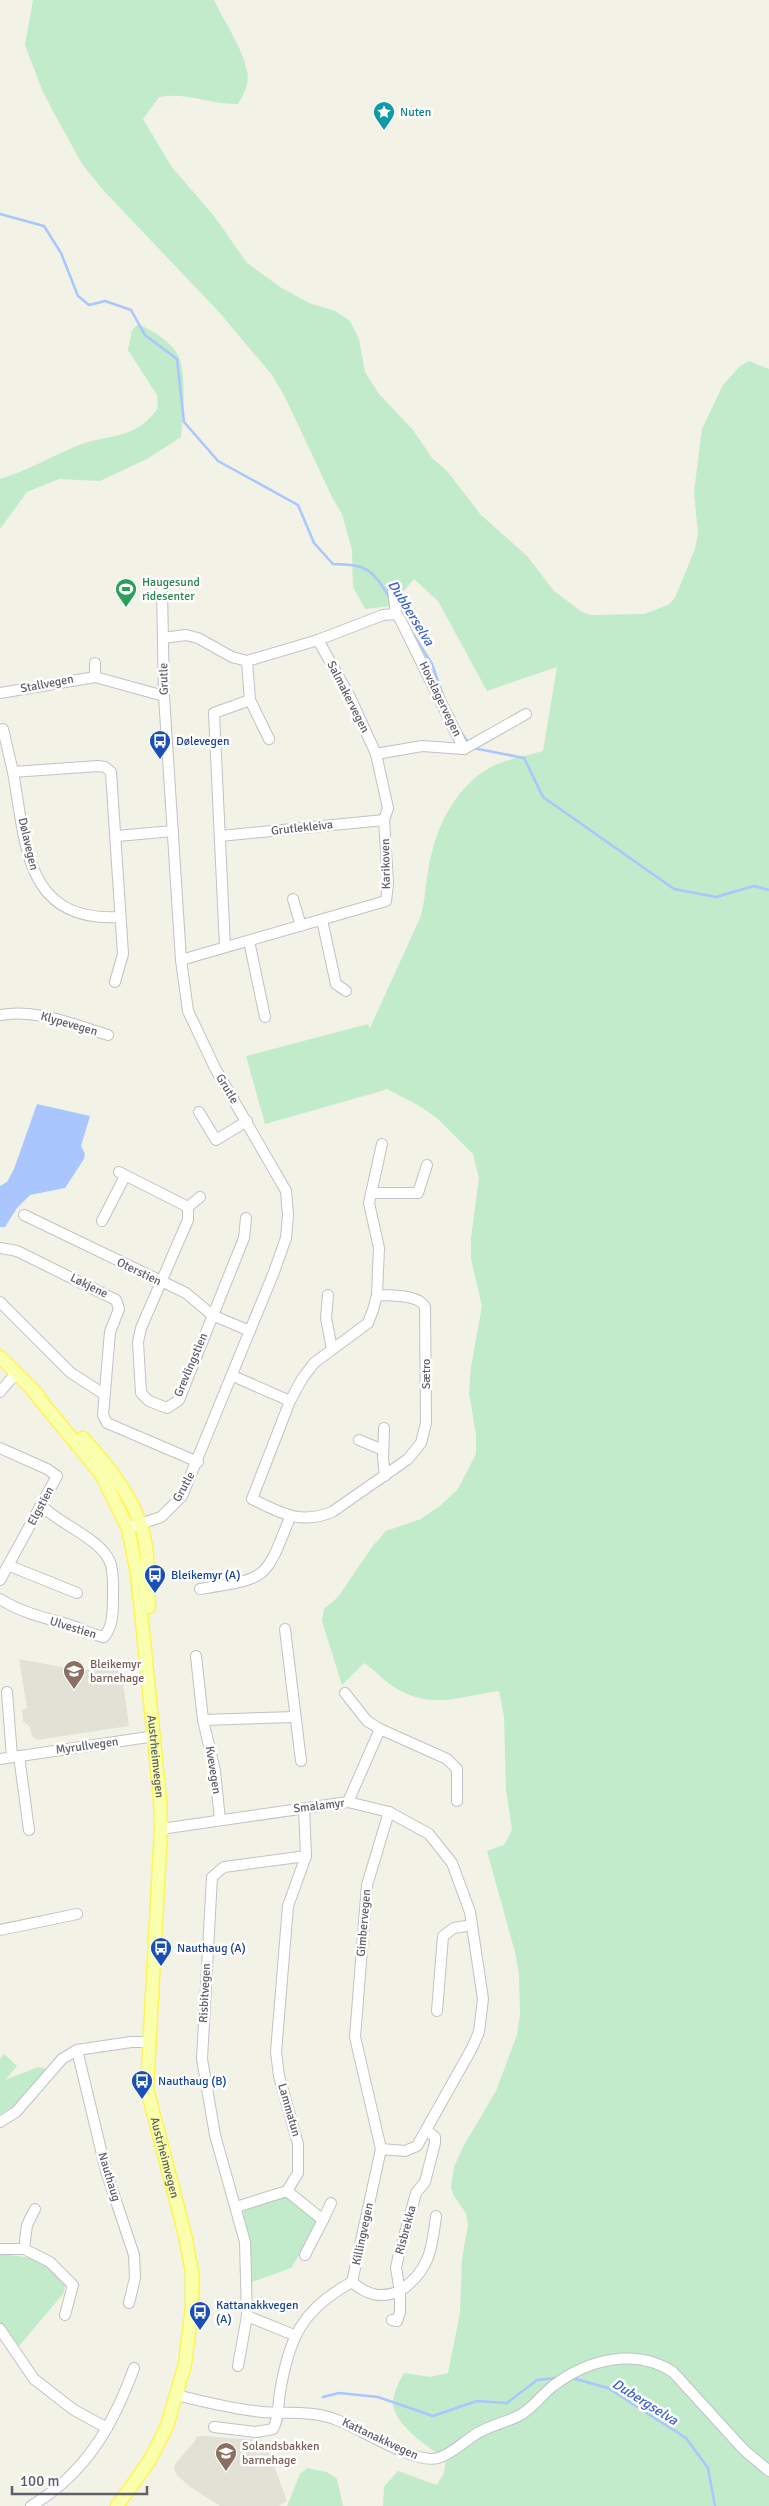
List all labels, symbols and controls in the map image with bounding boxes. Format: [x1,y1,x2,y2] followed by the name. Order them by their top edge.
[372,100,396,131] place icon: Nuten
[400,105,431,120] place label: Nuten
[142,575,200,604] place label: Haugesund ridesenter
[114,577,138,608] sports icon: Haugesund ridesenter
[384,577,438,650] water label: Dubberselva
[323,659,373,735] street label: Salmakervegen
[415,659,465,739] street label: Hovslagervegen
[156,663,172,695] street label: Grutle
[19,671,75,697] street label: Stallvegen
[148,729,172,760] bus stop icon: Dølevegen
[176,734,230,749] place label: Dølevegen
[15,816,41,872] street label: Dølavegen
[270,817,334,839] street label: Grutlekleiva
[378,838,394,890] street label: Karikoven
[39,1009,99,1039] street label: Klypevegen
[212,1071,242,1107] street label: Grutle
[114,1255,164,1289] street label: Oterstien
[68,1270,110,1302] street label: Løkjene
[171,1331,211,1399] street label: Grevlingstien
[419,1359,434,1389] street label: Sætro
[170,1469,198,1505] street label: Grutle
[25,1484,57,1528] street label: Elgstien
[143,1563,167,1594] bus stop icon: Bleikemyr (A)
[171,1568,240,1583] place label: Bleikemyr (A)
[48,1614,98,1642] street label: Ulvestien
[90,1657,144,1686] place label: Bleikemyr barnehage
[62,1659,86,1690] school or university icon: Bleikemyr barnehage
[144,1714,167,1799] street label: Austrheimvegen
[55,1734,119,1758] street label: Myrullvegen
[202,1745,224,1795] street label: Kvevegen
[293,1795,346,1817] street label: Smalamyr
[354,1889,374,1957] street label: Gimbervegen
[149,1936,173,1967] bus stop icon: Nauthaug (A)
[177,1941,246,1956] place label: Nauthaug (A)
[196,1963,214,2023] street label: Risbitvegen
[130,2069,154,2100] bus stop icon: Nauthaug (B)
[158,2074,226,2089] place label: Nauthaug (B)
[274,2082,304,2138] street label: Lammatun
[147,2115,183,2200] street label: Austrheimvegen
[94,2151,124,2203] street label: Nauthaug
[349,2201,377,2267] street label: Killingvegen
[392,2204,420,2256] street label: Risbrekka
[216,2298,298,2327] place label: Kattanakkvegen (A)
[188,2300,212,2331] bus stop icon: Kattanakkvegen (A)
[609,2375,682,2429] water label: Dubergselva
[339,2415,421,2463] street label: Kattanakkvegen
[242,2439,319,2468] place label: Solandsbakken barnehage
[214,2441,238,2472] school or university icon: Solandsbakken barnehage
[12,2464,148,2496] scale bar
[20,2472,60,2490] text: 100 m

